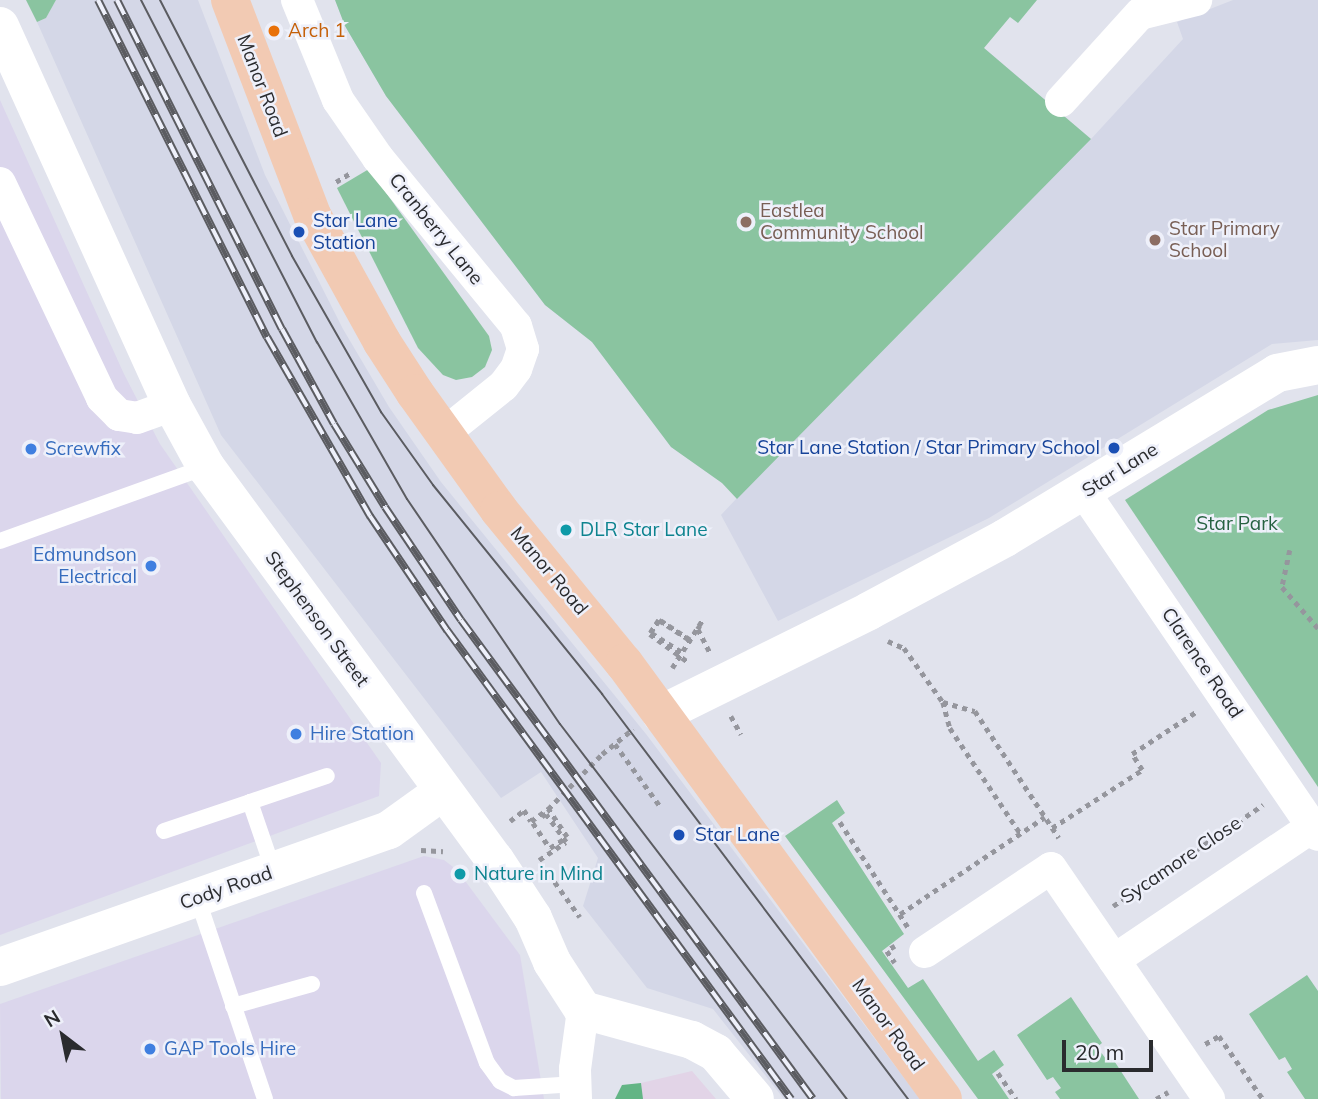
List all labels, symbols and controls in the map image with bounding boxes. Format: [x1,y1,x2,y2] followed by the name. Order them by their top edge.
[288,20,346,42] place label: Arch 1
[266,23,282,39] marker: Arch 1
[232,31,292,141] street label: Manor Road
[384,169,488,289] street label: Cranberry Lane
[760,200,924,244] place label: Eastlea Community School
[313,210,398,254] place label: Star Lane Station
[738,214,754,230] marker: Eastlea Community School
[1169,218,1280,262] place label: Star Primary School
[291,224,307,240] marker: Star Lane Station
[1147,232,1163,248] marker: Star Primary School
[757,437,1100,459] place label: Star Lane Station / Star Primary School
[45,438,121,460] place label: Screwfix
[1078,438,1162,502] street label: Star Lane
[1106,440,1122,456] marker: Star Lane Station / Star Primary School
[23,441,39,457] marker: Screwfix
[1196,513,1278,535] park label: Star Park
[580,519,708,541] place label: DLR Star Lane
[506,522,592,620] street label: Manor Road
[558,522,574,538] marker: DLR Star Lane
[33,544,137,588] place label: Edmundson Electrical
[260,547,374,691] street label: Stephenson Street
[143,558,159,574] marker: Edmundson Electrical
[1157,603,1247,723] street label: Clarence Road
[310,723,414,745] place label: Hire Station
[288,726,304,742] marker: Hire Station
[1117,811,1245,909] street label: Sycamore Close
[695,824,780,846] place label: Star Lane
[669,825,689,845] marker: Star Lane
[177,862,275,914] street label: Cody Road
[474,863,603,885] place label: Nature in Mind
[452,866,468,882] marker: Nature in Mind
[847,975,929,1075] street label: Manor Road
[28,1001,98,1071] north arrow
[39,1004,64,1032] text: N
[1066,1026,1157,1070] scale bar
[164,1038,296,1060] place label: GAP Tools Hire
[1075,1039,1124,1065] text: 20 m
[142,1041,158,1057] marker: GAP Tools Hire

